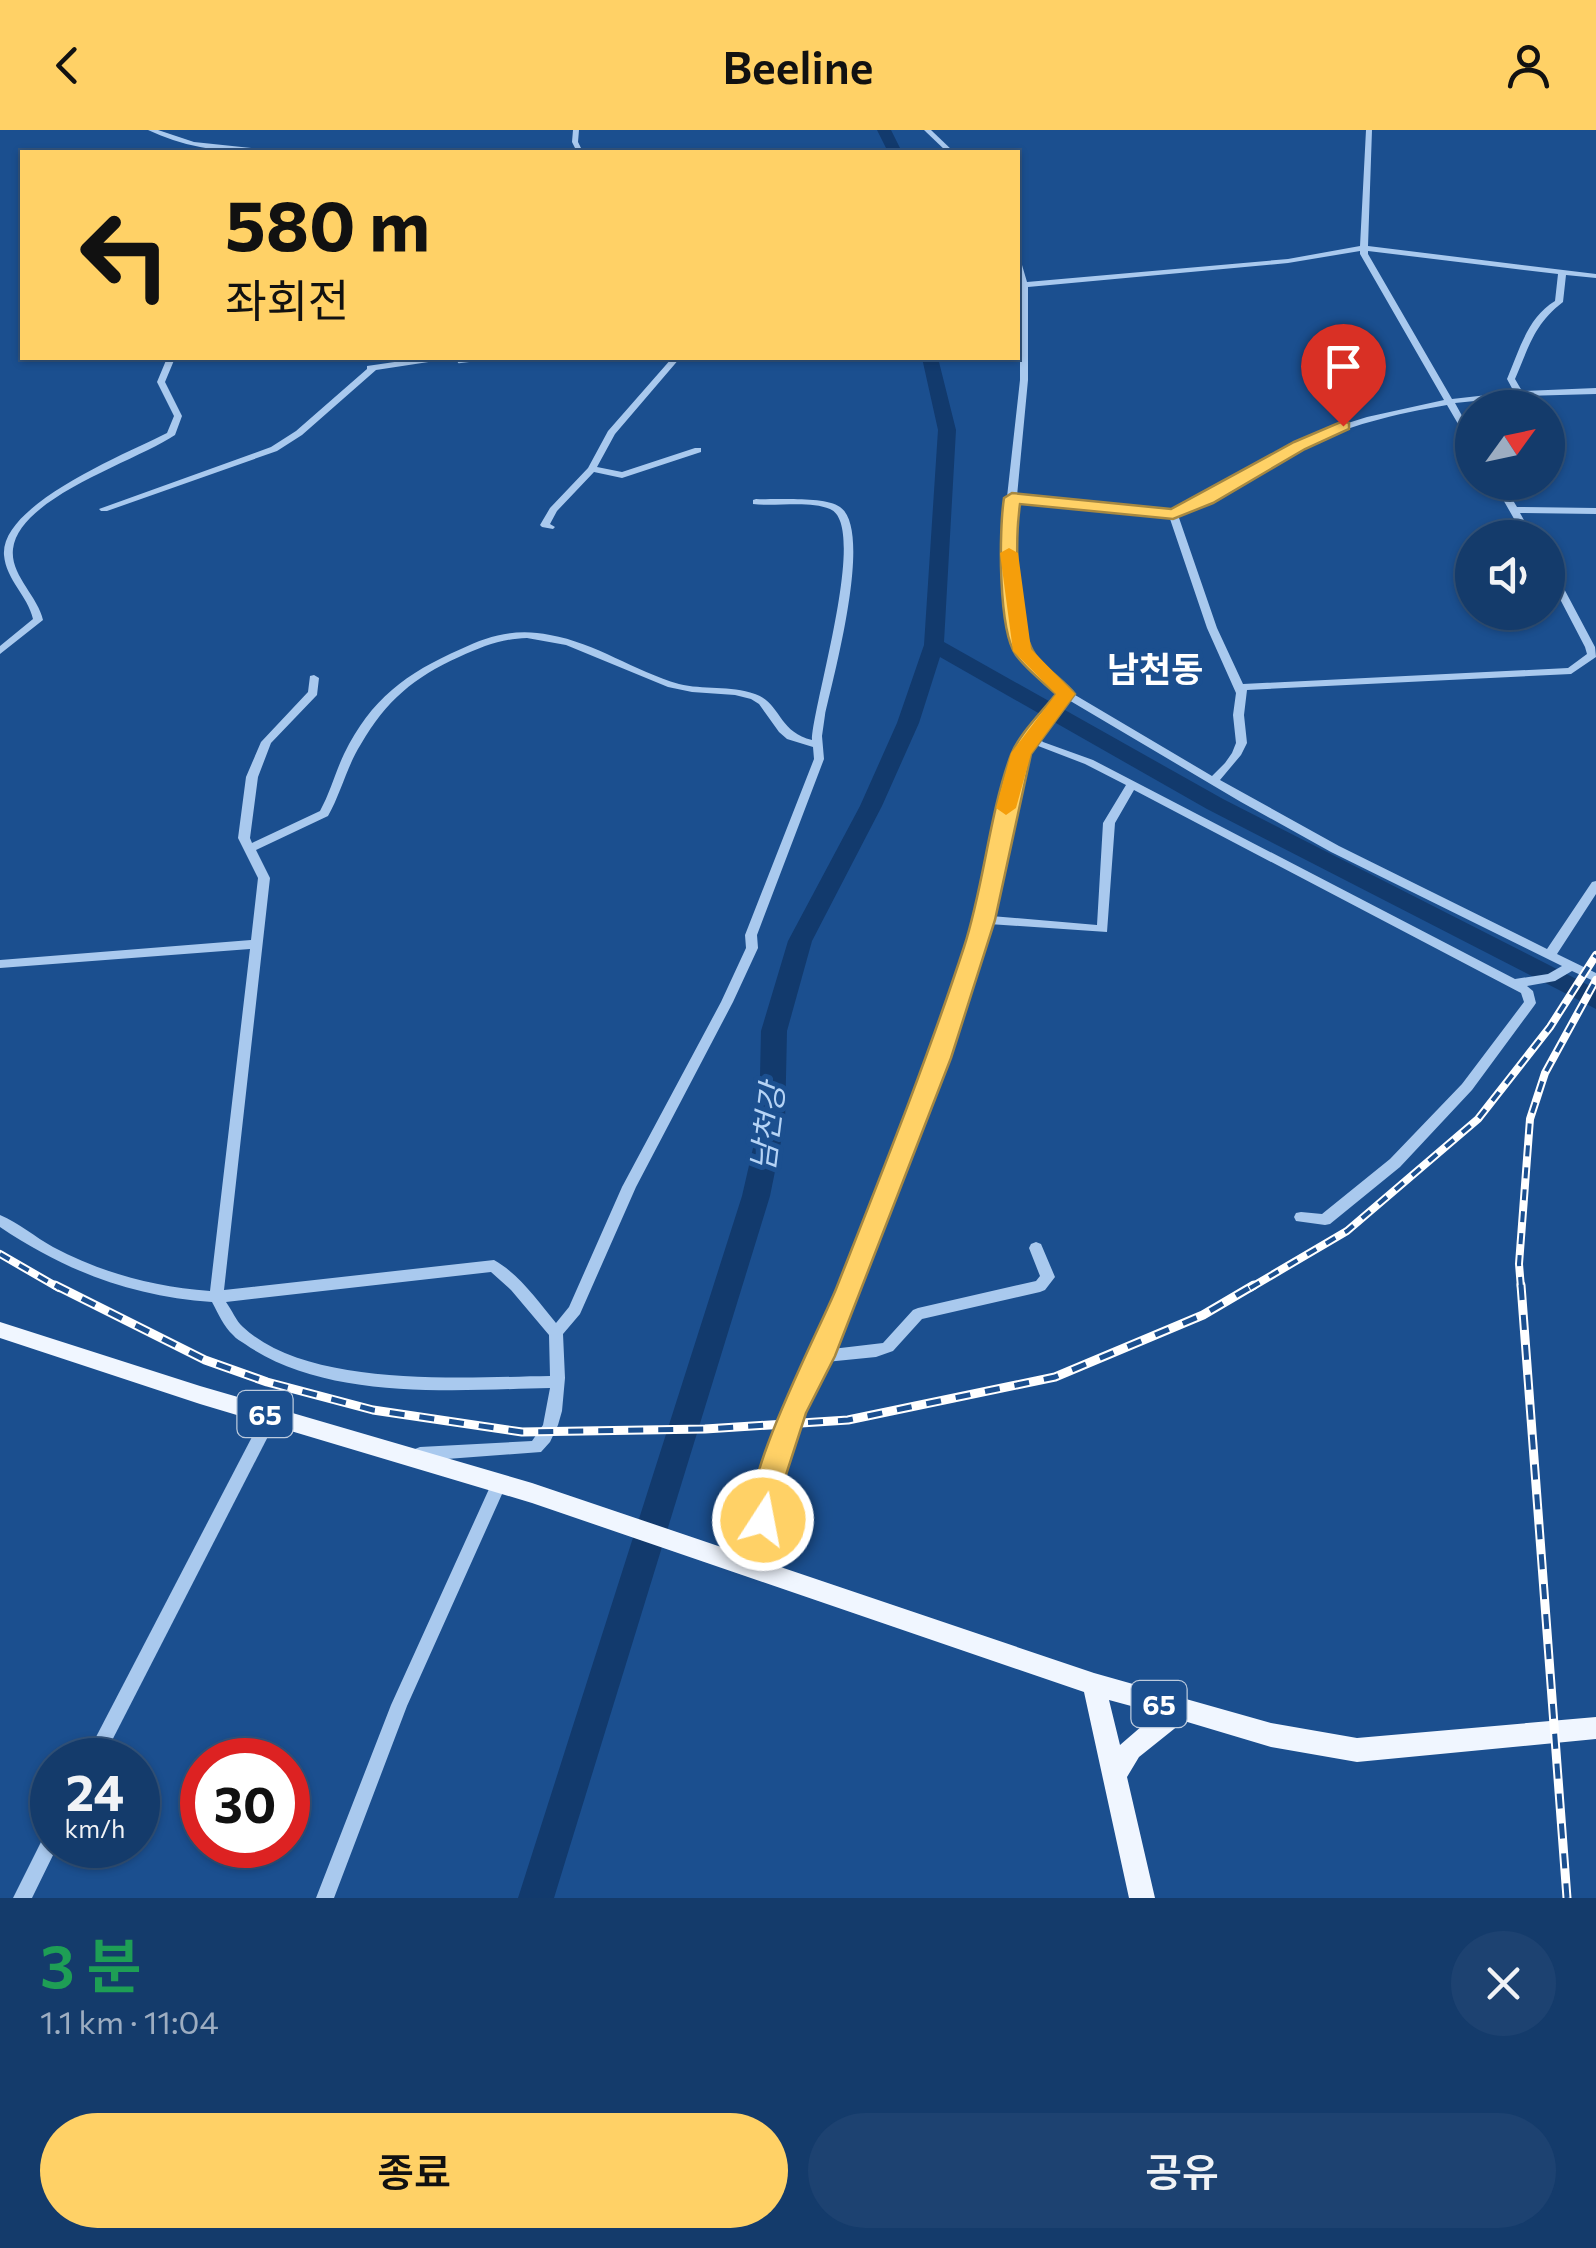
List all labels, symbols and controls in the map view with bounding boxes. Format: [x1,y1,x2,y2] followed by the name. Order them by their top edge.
[40,38,95,93] icon: back
[723,38,873,93] text: Beeline
[1501,38,1556,93] icon: person
[225,180,430,265] text: 580 m
[60,190,190,320] icon: left
[225,271,349,326] text: 좌회전
[1301,324,1386,427] pin
[1316,339,1371,394] icon: arrive
[1455,390,1565,500] north arrow
[1455,390,1565,630] map controls
[1455,520,1565,630] button: sound
[1107,646,1203,689] district label: 남천동
[741,1076,792,1173] water label: 남천강
[238,1391,292,1437] road number: 65
[711,1468,815,1572] position arrow
[1132,1681,1186,1727] road number: 65
[180,1738,310,1868] speed limit sign: 30
[66,1760,124,1821] text: 24
[65,1813,125,1843] text: km/h
[40,1927,141,2000] text: 3 분
[1451,1931,1556,2036] button: close
[40,2001,219,2041] text: 1.1 km · 11:04
[40,2113,788,2228] button: 종료
[808,2113,1556,2228] button: 공유

